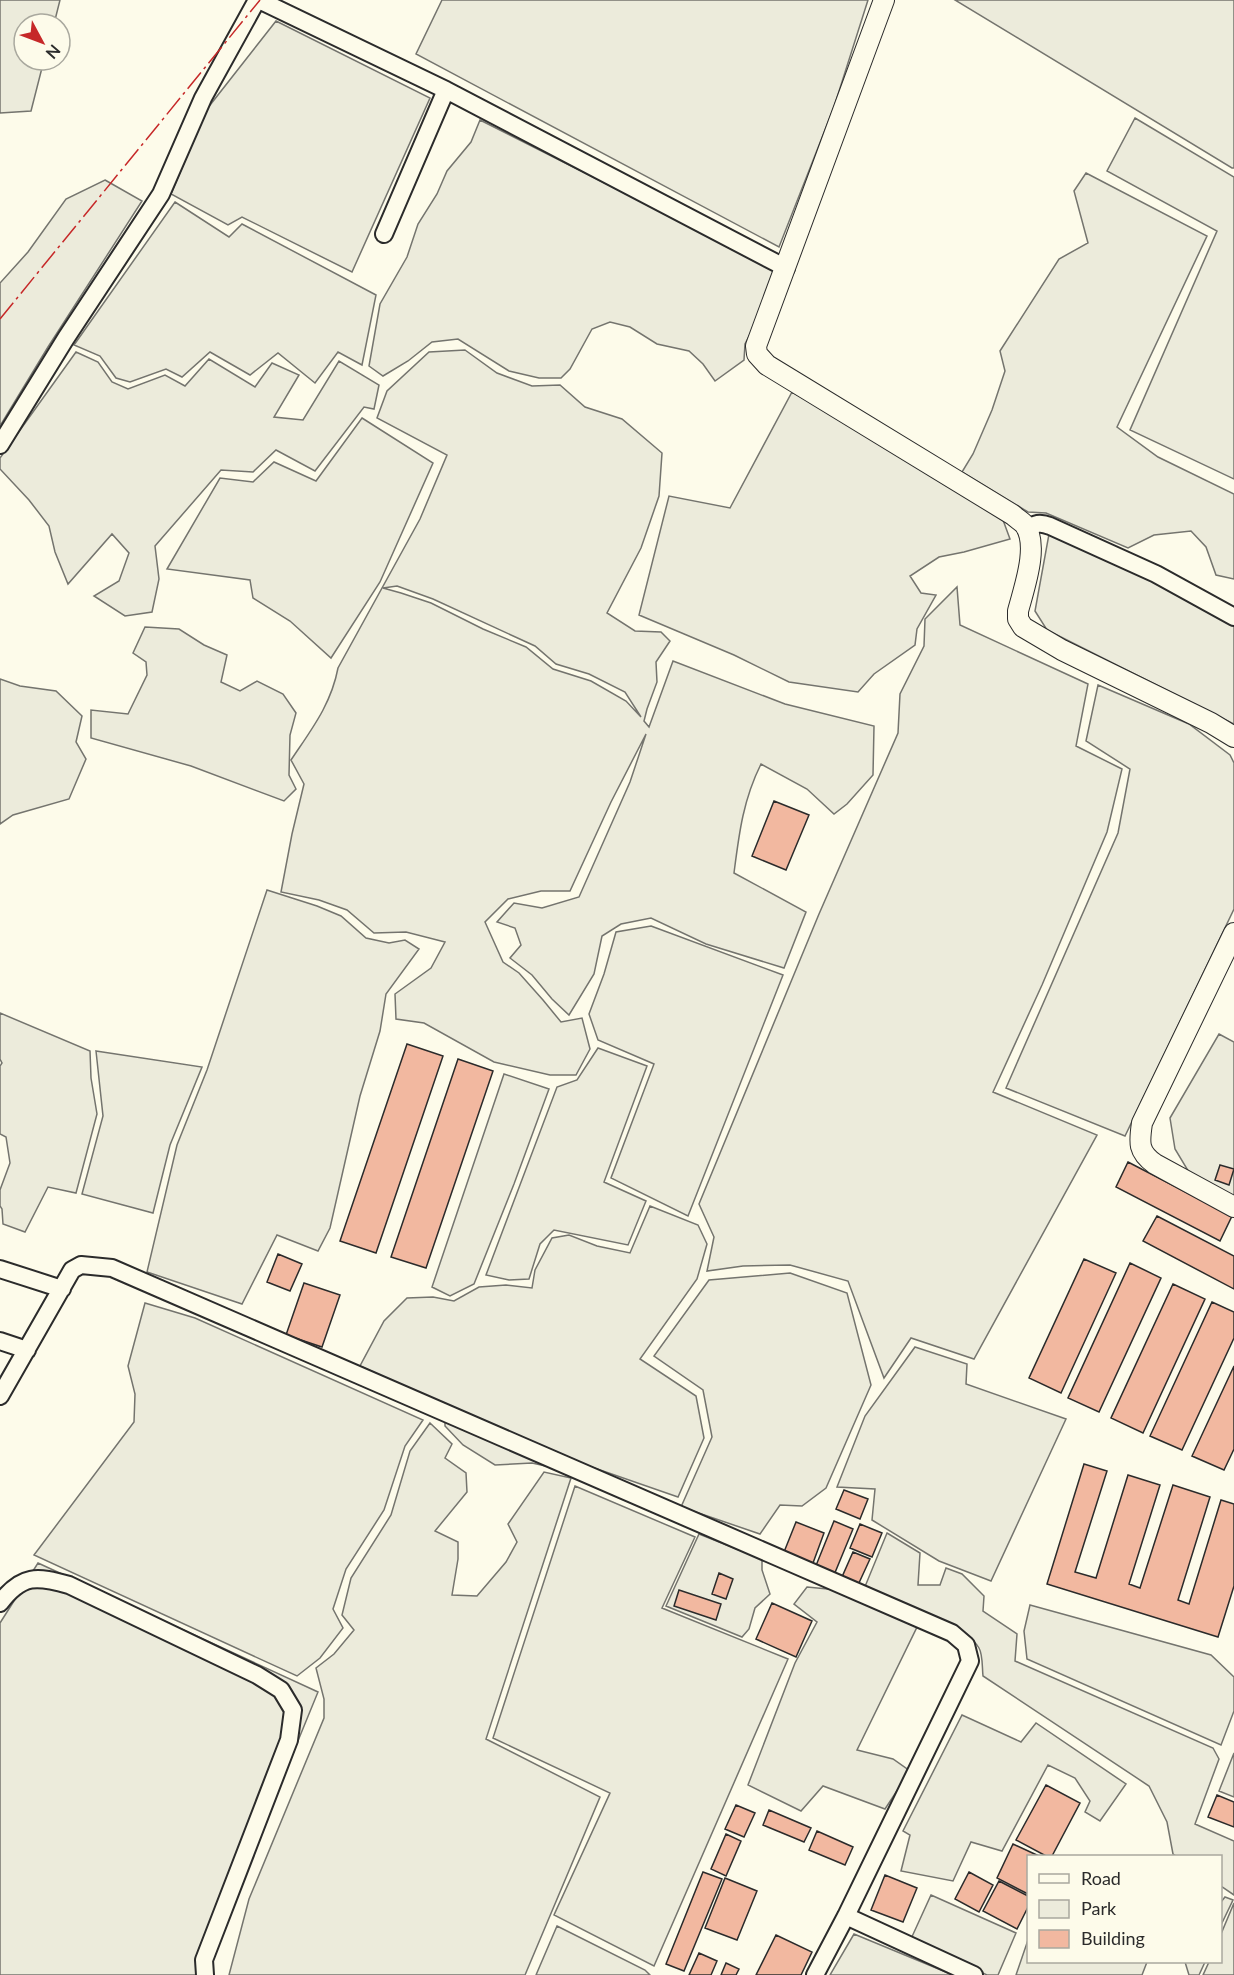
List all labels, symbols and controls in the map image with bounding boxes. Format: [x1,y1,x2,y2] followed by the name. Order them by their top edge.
[12,12,72,72] north arrow
[42,41,65,63] text: N
[1027,1855,1222,1963] legend
[1081,1867,1121,1889] text: Road
[1081,1897,1117,1919] text: Park
[1081,1927,1145,1949] text: Building

